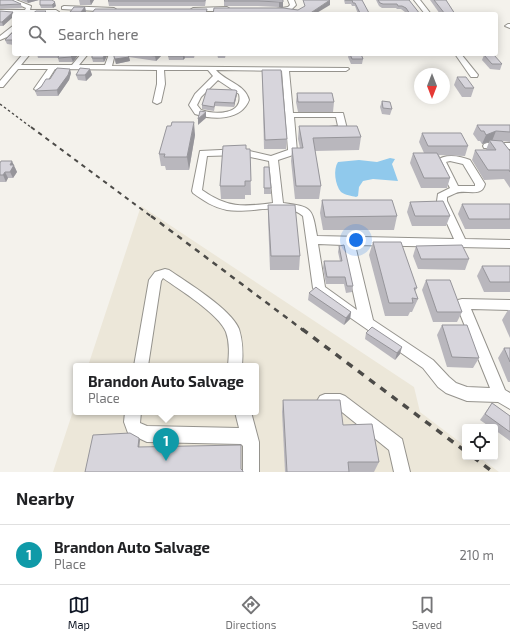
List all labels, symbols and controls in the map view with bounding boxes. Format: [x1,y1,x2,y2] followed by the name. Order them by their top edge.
[12,12,498,56] search box
[26,23,48,45] icon: search
[58,25,139,43] text: Search here
[414,68,450,104] north arrow
[346,230,366,250] your location
[73,363,259,415] popup
[88,372,244,390] text: Brandon Auto Salvage
[88,390,120,406] text: Place
[462,424,498,460] map controls
[462,424,498,460] button: locate
[153,428,179,461] pin: 1
[16,488,74,508] text: Nearby
[54,538,210,556] text: Brandon Auto Salvage
[26,547,32,563] text: 1
[459,547,494,563] text: 210 m
[54,556,86,572] text: Place
[68,594,90,631] tab: Map
[226,594,276,631] tab: Directions
[412,594,442,631] tab: Saved

